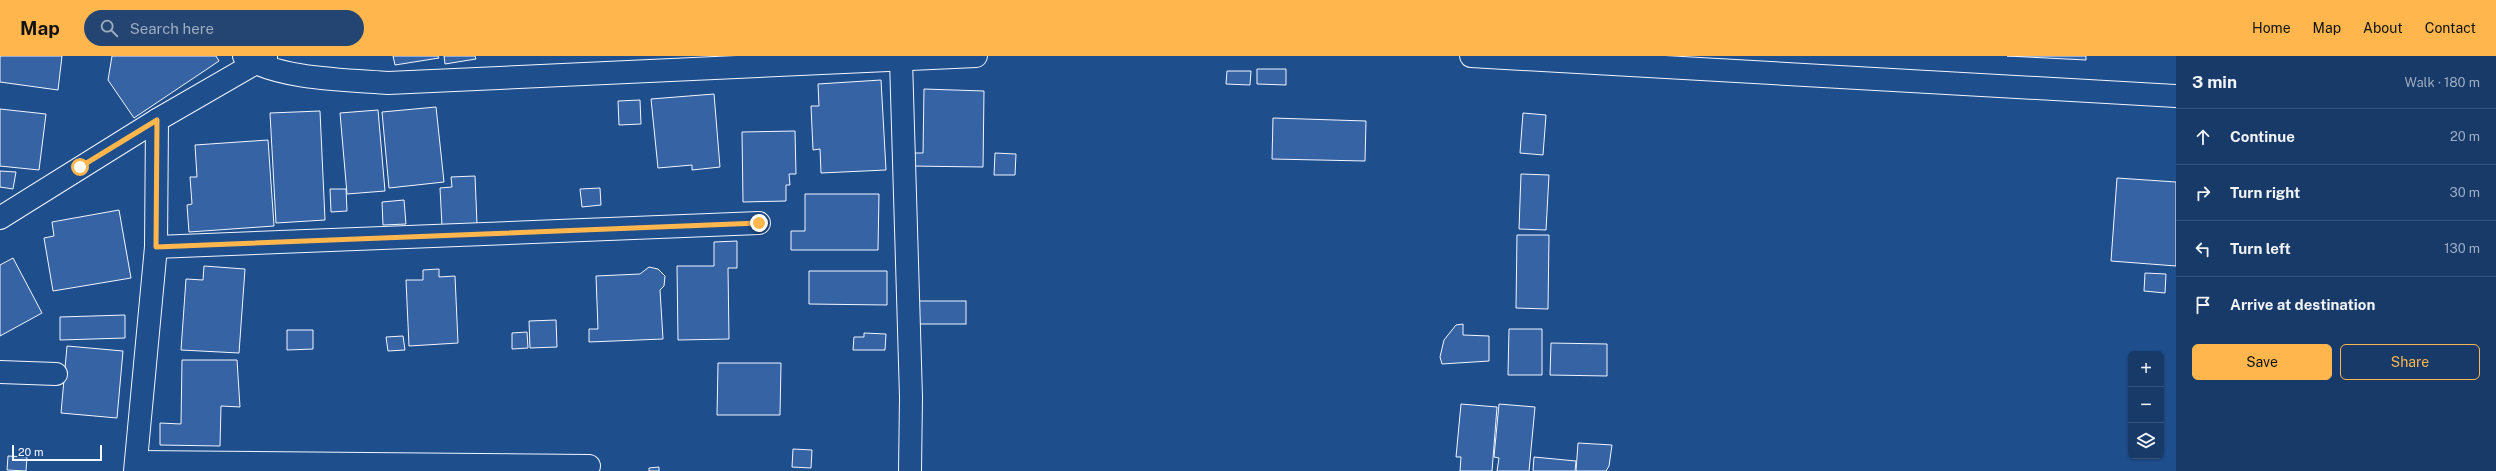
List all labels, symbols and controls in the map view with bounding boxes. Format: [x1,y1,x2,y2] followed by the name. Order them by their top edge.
[84,10,364,46] search box
[20,17,60,39] text: Map
[98,17,120,39] icon: search
[130,20,214,37] text: Search here
[2252,20,2291,36] text: Home
[2313,20,2341,36] text: Map
[2363,20,2403,36] text: About
[2425,20,2476,36] text: Contact
[2192,72,2237,92] text: 3 min
[2405,75,2480,90] text: Walk · 180 m
[2192,126,2214,148] icon: ahead
[2230,128,2295,145] text: Continue
[2450,129,2480,144] text: 20 m
[71,158,89,176] route start
[2192,182,2214,204] icon: right
[2230,184,2300,201] text: Turn right
[2450,185,2480,200] text: 30 m
[750,214,768,232] route end
[2192,238,2214,260] icon: left
[2230,240,2291,257] text: Turn left
[2444,241,2480,256] text: 130 m
[2192,294,2214,316] icon: arrive
[2230,296,2375,313] text: Arrive at destination
[2192,344,2332,380] button: Save
[2340,344,2480,380] button: Share
[2128,351,2164,459] map controls
[2128,351,2164,387] button: +
[2128,387,2164,423] button: −
[2128,423,2164,459] button: layers
[12,443,102,462] scale bar
[18,446,43,458] text: 20 m

